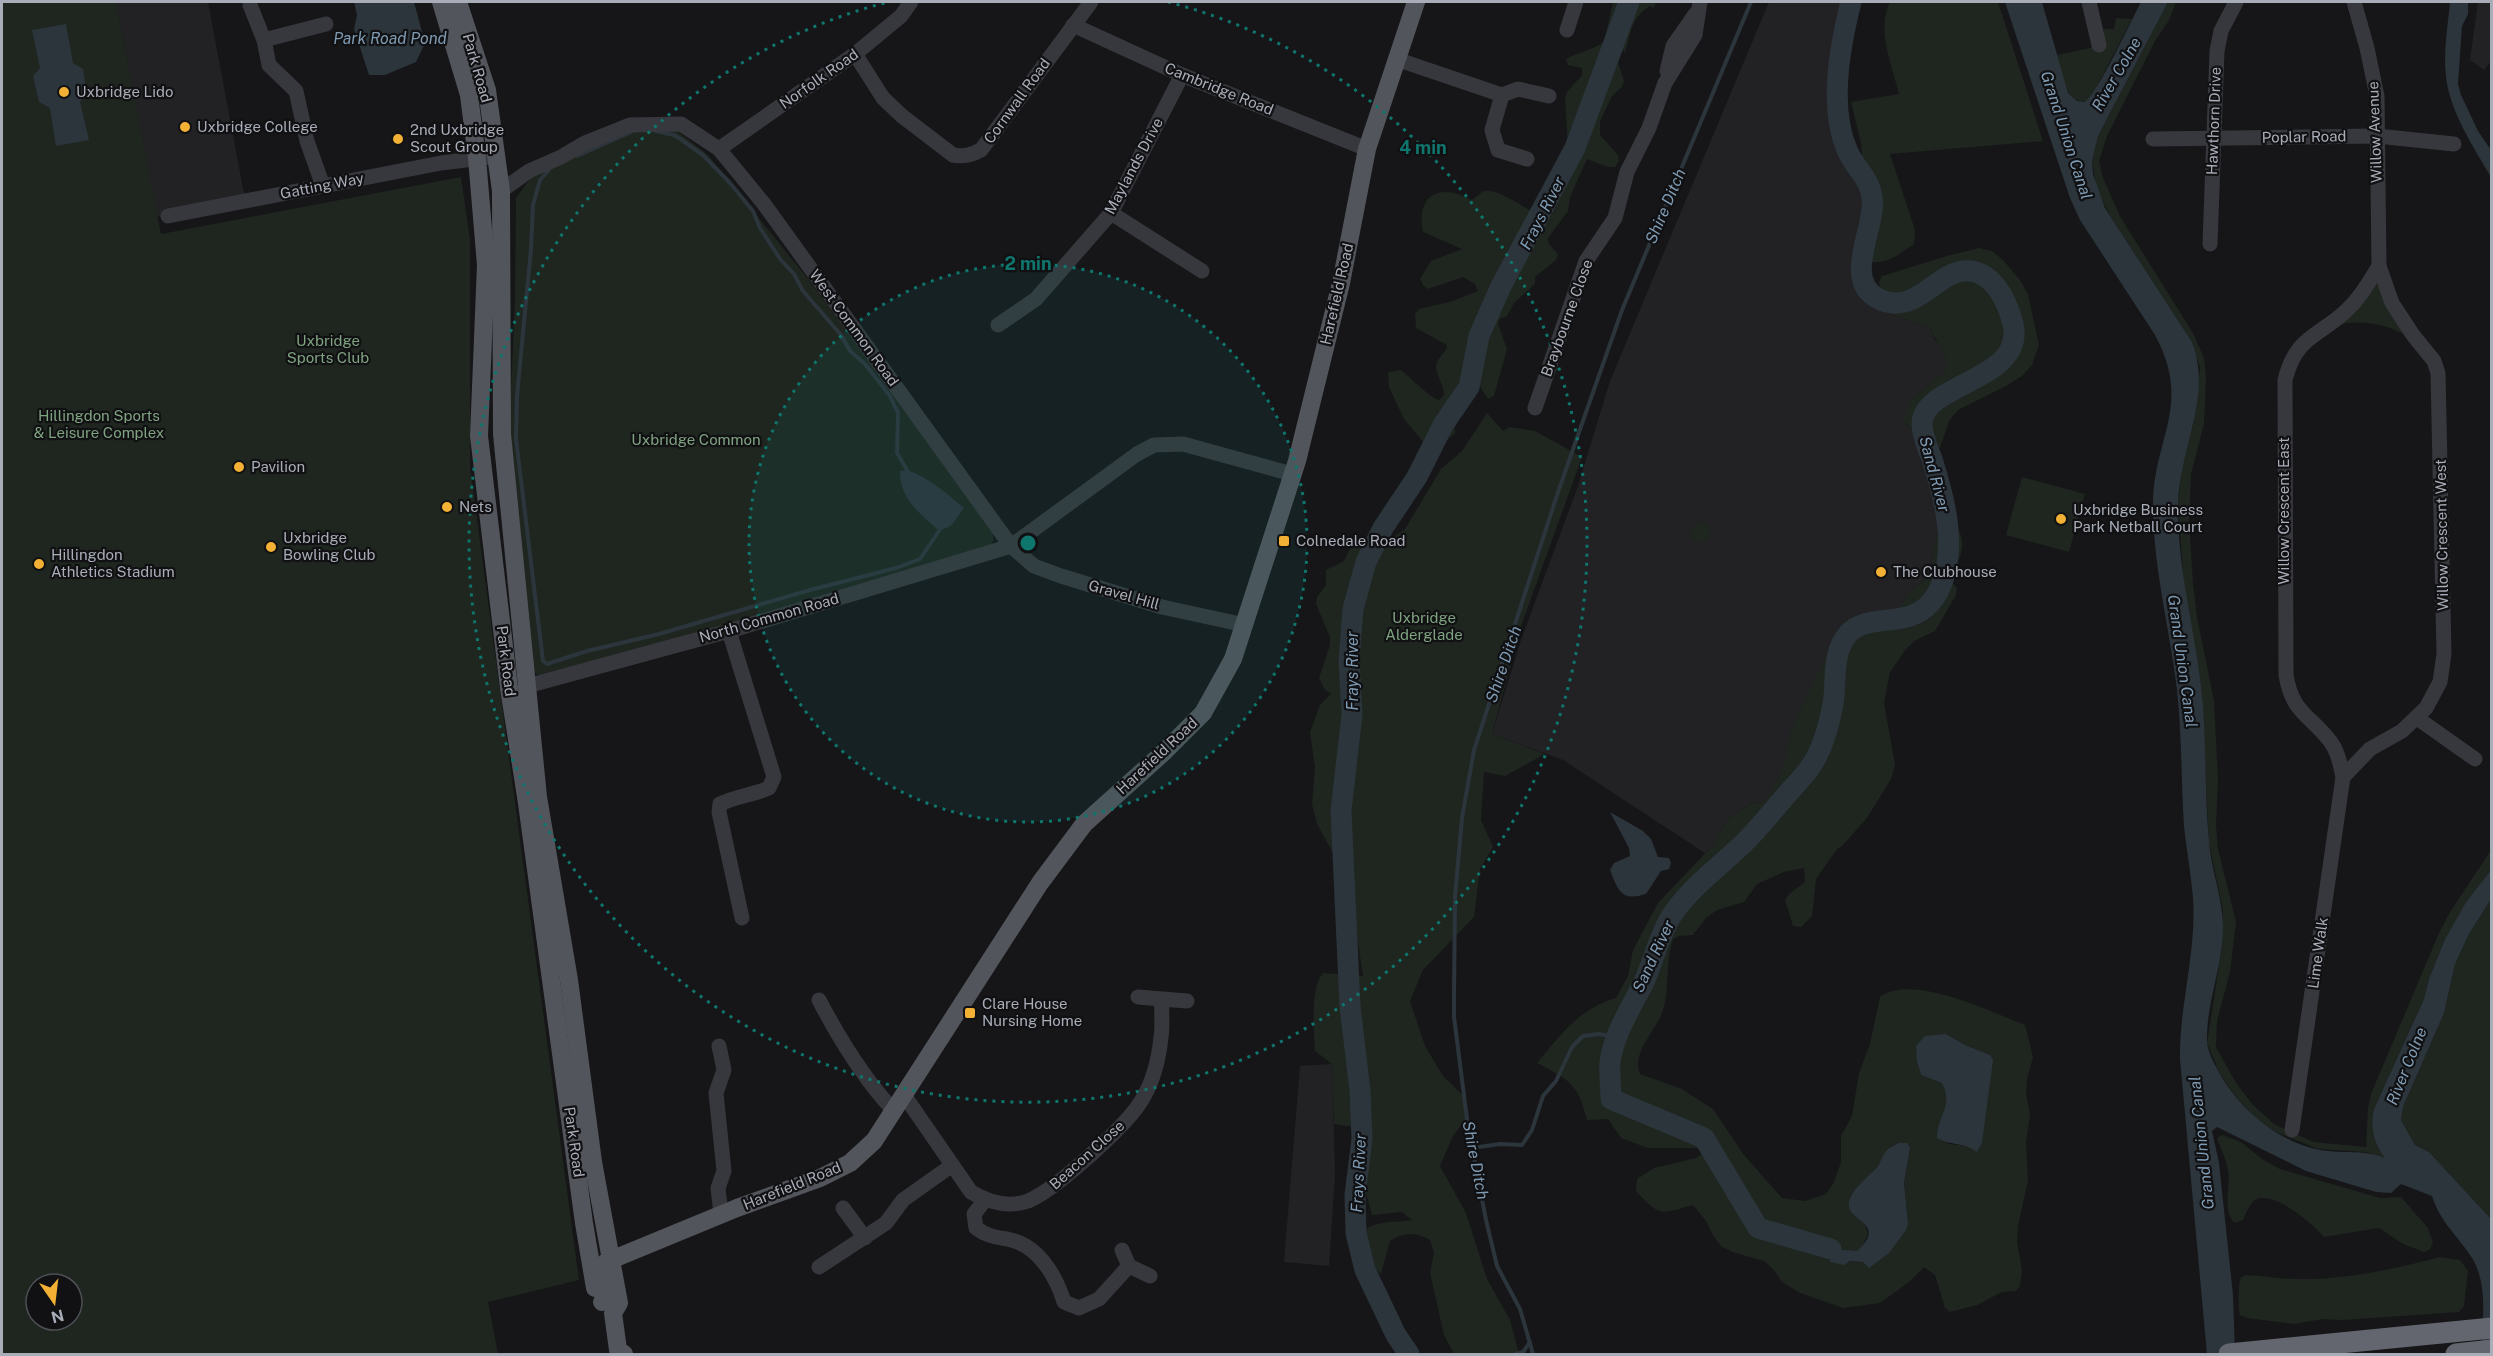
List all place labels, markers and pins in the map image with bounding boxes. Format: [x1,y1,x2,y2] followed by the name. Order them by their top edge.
[76,83,173,100] place label: Uxbridge Lido
[57,85,71,99] marker: Uxbridge Lido
[197,118,318,135] place label: Uxbridge College
[178,120,192,134] marker: Uxbridge College
[410,121,504,155] place label: 2nd Uxbridge Scout Group
[391,132,405,146] marker: 2nd Uxbridge Scout Group
[251,458,305,475] place label: Pavilion
[232,460,246,474] marker: Pavilion
[459,498,492,515] place label: Nets
[440,500,454,514] marker: Nets
[2073,501,2203,535] place label: Uxbridge Business Park Netball Court
[2054,512,2068,526] marker: Uxbridge Business Park Netball Court
[283,529,376,563] place label: Uxbridge Bowling Club
[1296,532,1405,549] place label: Colnedale Road
[1018,533,1038,553] centre of rings
[1277,534,1291,548] marker: Colnedale Road
[264,540,278,554] marker: Uxbridge Bowling Club
[51,546,175,580] place label: Hillingdon Athletics Stadium
[32,557,46,571] marker: Hillingdon Athletics Stadium
[1893,563,1997,580] place label: The Clubhouse
[1874,565,1888,579] marker: The Clubhouse
[982,995,1082,1029] place label: Clare House Nursing Home
[963,1006,977,1020] marker: Clare House Nursing Home

